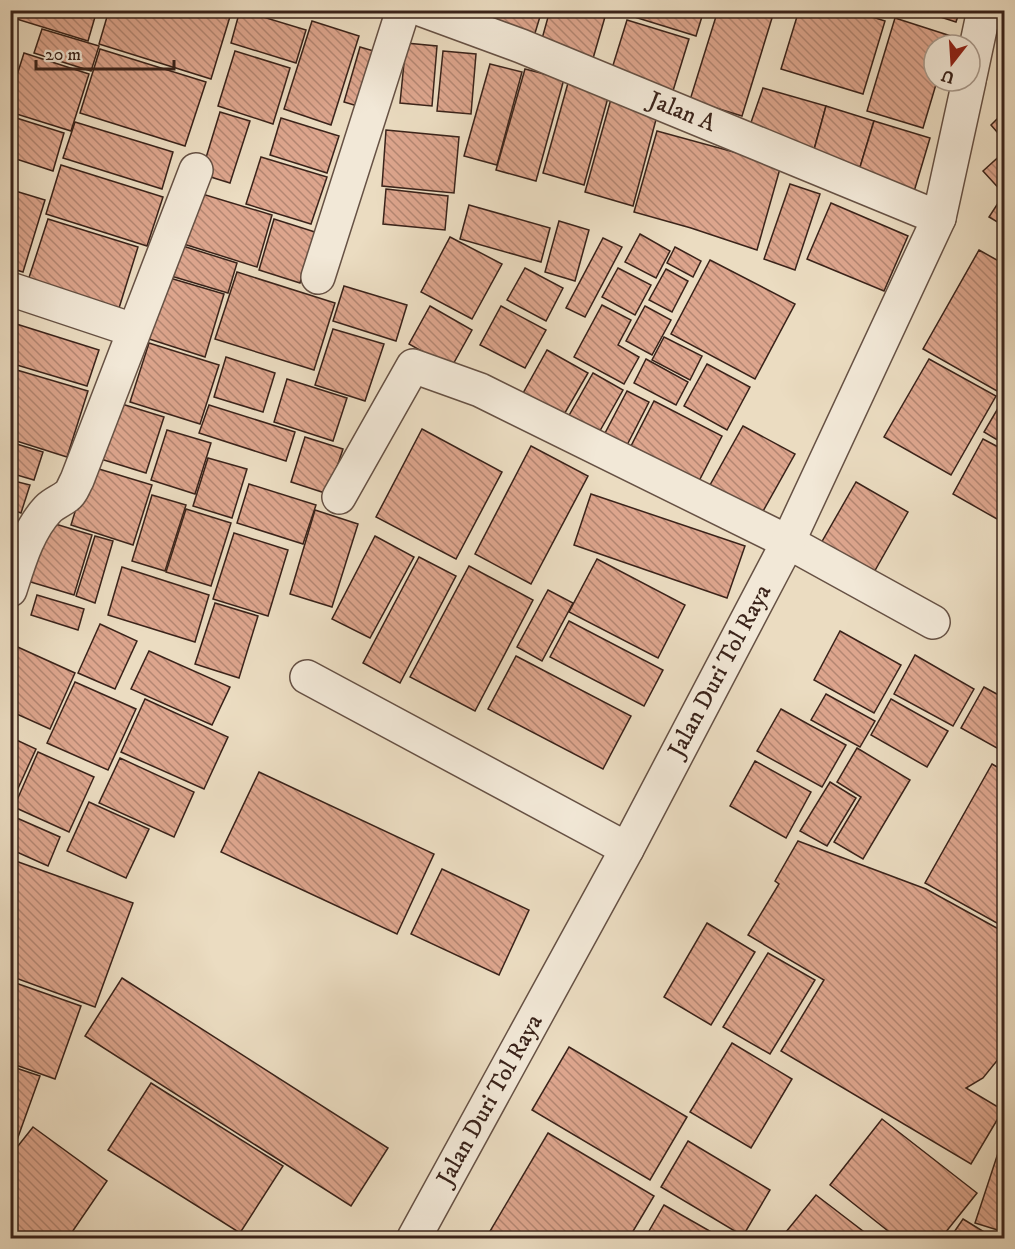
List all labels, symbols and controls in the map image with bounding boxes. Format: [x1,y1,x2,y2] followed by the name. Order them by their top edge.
[36,33,174,71] scale bar
[922,33,982,93] north arrow
[45,44,81,66] text: 20 m
[938,65,957,88] text: U
[642,84,721,139] street label: Jalan A
[661,579,779,764] street label: Jalan Duri Tol Raya
[430,1008,550,1193] street label: Jalan Duri Tol Raya

